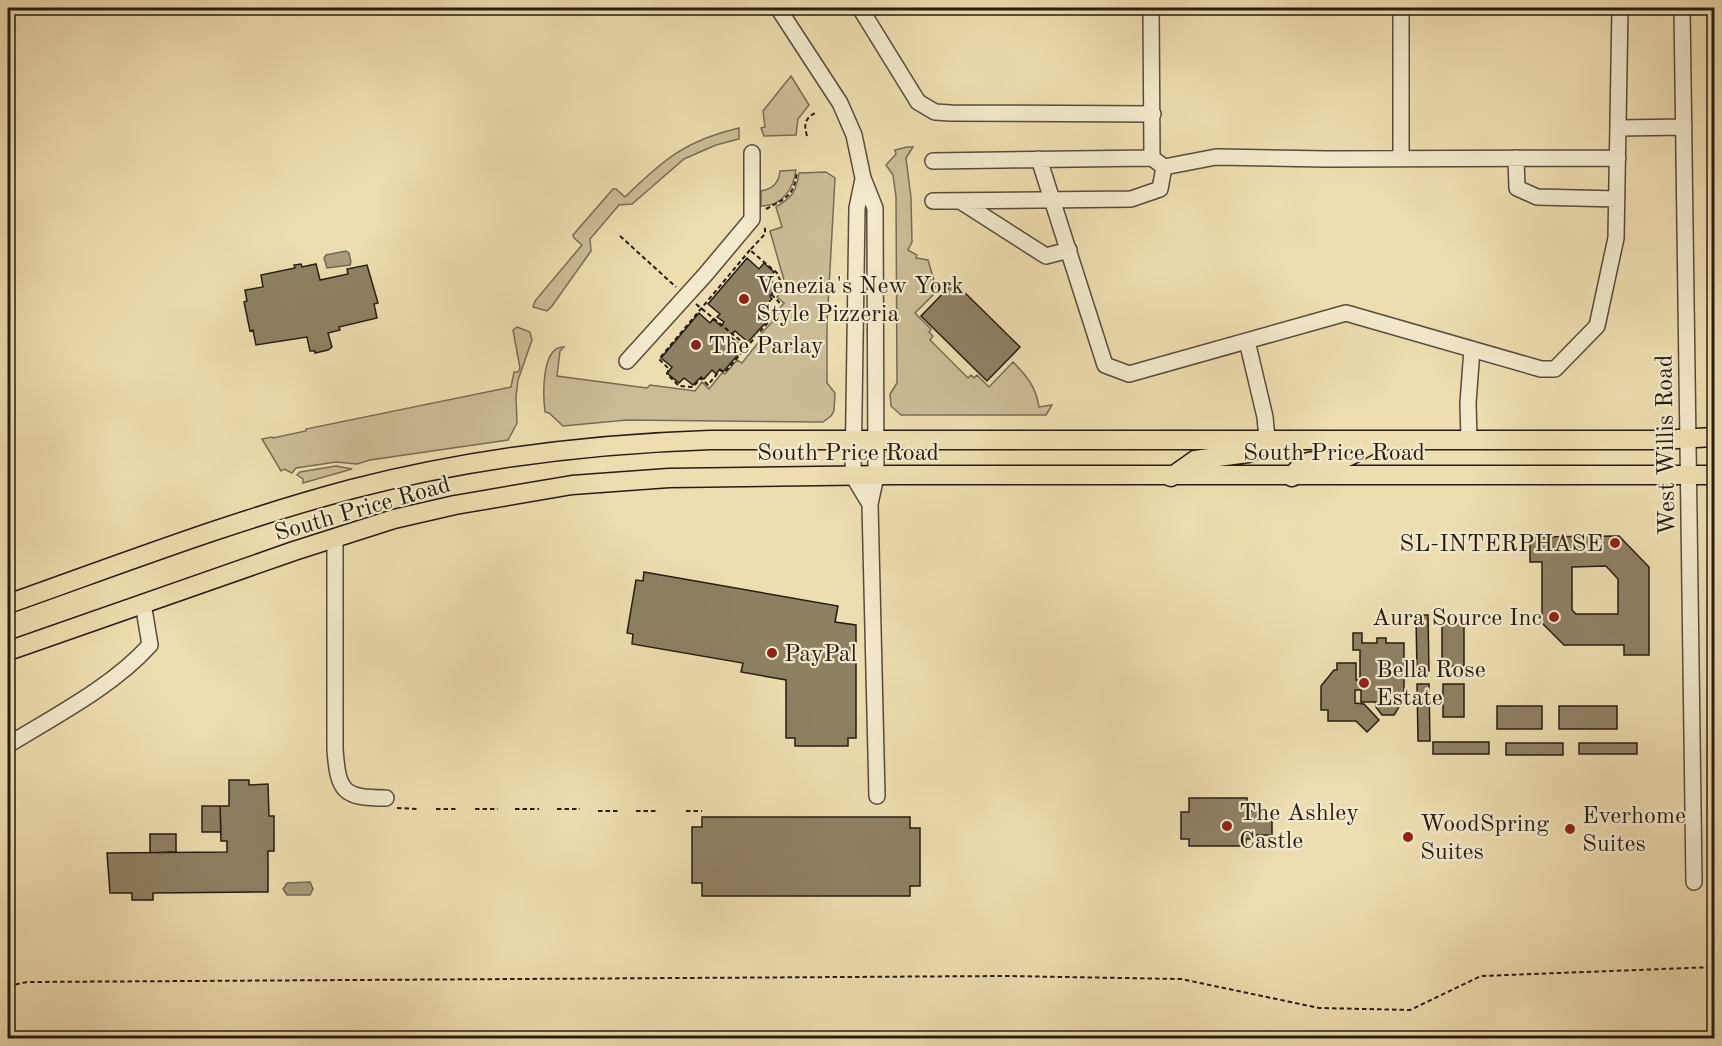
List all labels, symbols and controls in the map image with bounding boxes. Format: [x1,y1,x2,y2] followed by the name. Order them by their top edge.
[756,275,964,327] place label: Venezia's New York Style Pizzeria
[737,292,751,306] marker: Venezia's New York Style Pizzeria
[708,335,824,359] place label: The Parlay
[689,338,703,352] marker: The Parlay
[1653,354,1681,536] street label: West Willis Road
[757,442,939,466] street label: South Price Road
[1243,442,1425,466] street label: South Price Road
[272,473,453,547] street label: South Price Road
[1399,533,1603,557] place label: SL-INTERPHASE
[1608,536,1622,550] marker: SL-INTERPHASE
[1372,607,1542,631] place label: Aura Source Inc
[1547,610,1561,624] marker: Aura Source Inc
[784,643,857,667] place label: PayPal
[765,646,779,660] marker: PayPal
[1376,659,1486,711] place label: Bella Rose Estate
[1357,676,1371,690] marker: Bella Rose Estate
[1239,802,1359,854] place label: The Ashley Castle
[1582,805,1686,857] place label: Everhome Suites
[1420,813,1549,865] place label: WoodSpring Suites
[1220,819,1234,833] marker: The Ashley Castle
[1563,822,1577,836] marker: Everhome Suites
[1401,830,1415,844] marker: WoodSpring Suites

